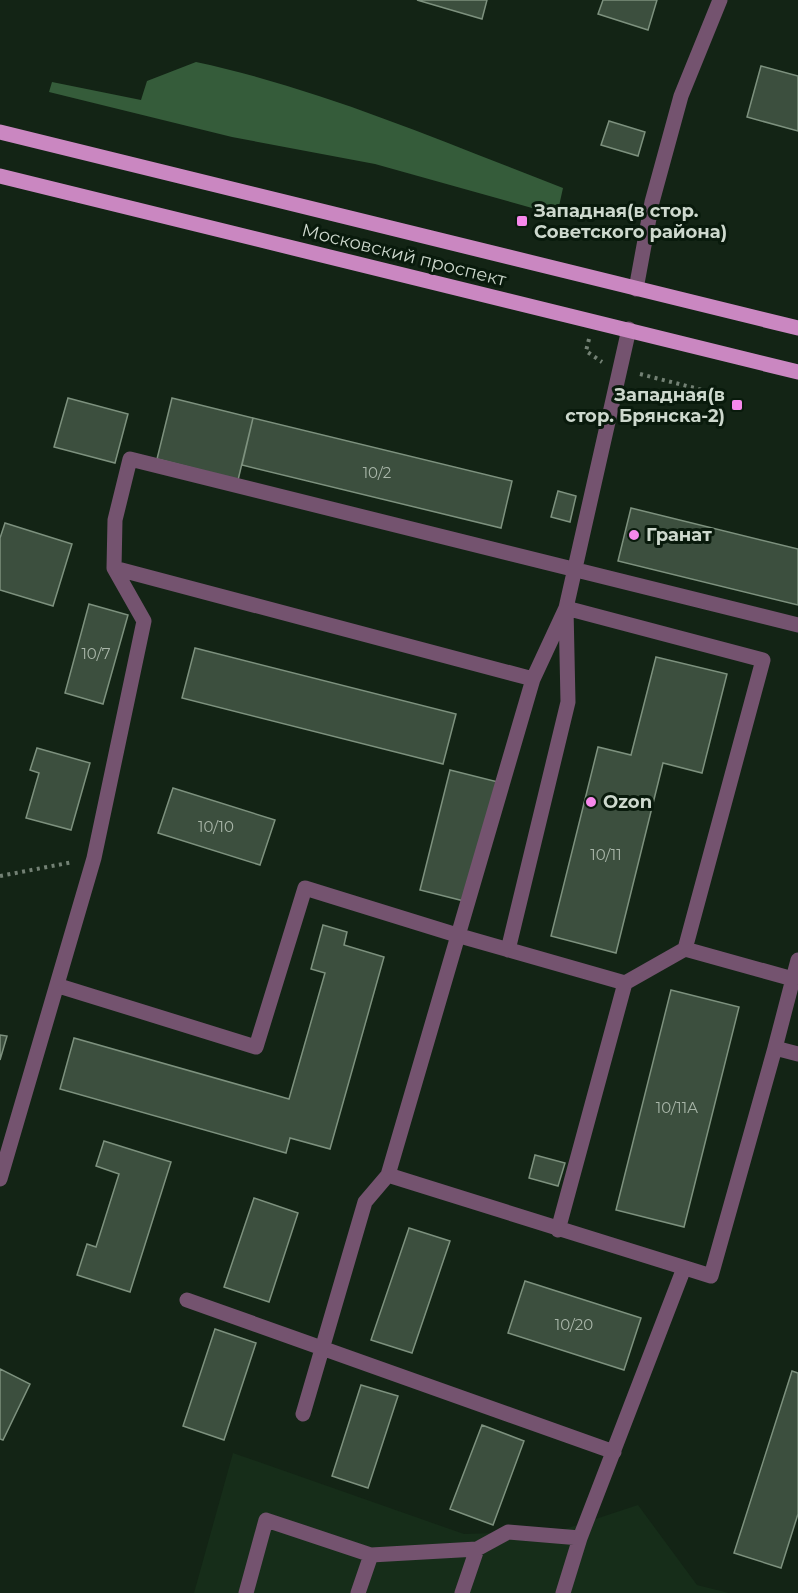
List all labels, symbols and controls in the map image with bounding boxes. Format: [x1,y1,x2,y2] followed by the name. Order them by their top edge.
[533,200,727,243] place label: Западная(в стор. Советского района)
[515,214,529,228] marker: Западная(в стор. Советского района)
[300,219,509,291] street label: Московский проспект
[565,384,725,427] place label: Западная(в стор. Брянска-2)
[730,398,744,412] marker: Западная(в стор. Брянска-2)
[363,463,391,482] house number: 10/2
[646,524,712,546] place label: Гранат
[627,528,641,542] marker: Гранат
[81,644,111,663] house number: 10/7
[603,791,652,813] place label: Ozon
[584,795,598,809] marker: Ozon
[198,817,234,836] house number: 10/10
[590,845,622,864] house number: 10/11
[656,1098,698,1117] house number: 10/11А
[555,1315,593,1334] house number: 10/20

